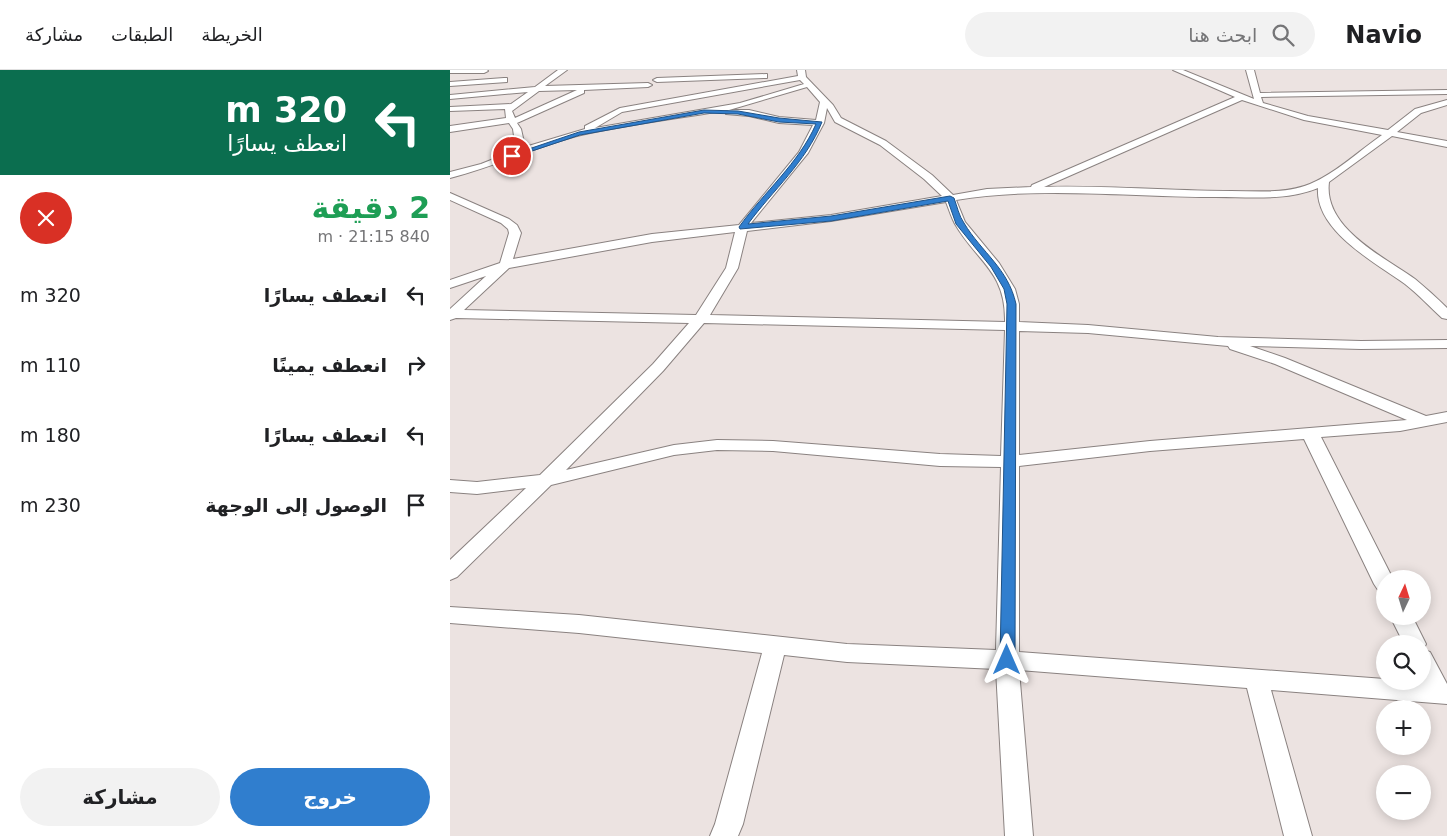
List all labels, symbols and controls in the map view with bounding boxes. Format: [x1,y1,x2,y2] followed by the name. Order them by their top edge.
[965,12,1315,57] search box
[1269,21,1297,49] icon: search
[1345,21,1422,49] text: Navio
[25,24,83,45] text: مشاركة
[111,24,173,45] text: الطبقات
[201,24,263,45] text: الخريطة
[1188,24,1257,46] text: ابحث هنا
[225,90,347,130] text: 320 m
[365,90,430,155] icon: left
[227,131,347,156] text: انعطف يسارًا
[491,135,533,177] pin
[498,142,526,170] icon: arrive
[312,190,430,225] text: 2 دقيقة
[20,192,72,244] button: close
[317,227,430,246] text: 840 m · 21:15
[402,281,430,309] icon: left
[20,284,81,306] text: 320 m
[264,284,387,306] text: انعطف يسارًا
[402,351,430,379] icon: right
[20,354,81,376] text: 110 m
[272,354,387,376] text: انعطف يمينًا
[402,421,430,449] icon: left
[20,424,81,446] text: 180 m
[264,424,387,446] text: انعطف يسارًا
[402,491,430,519] icon: arrive
[20,494,81,516] text: 230 m
[205,494,387,516] text: الوصول إلى الوجهة
[1376,570,1431,625] north arrow
[1376,570,1431,820] map controls
[980,633,1032,685] position arrow
[1376,635,1431,690] button: search
[1376,700,1431,755] button: +
[1376,765,1431,820] button: −
[20,768,220,826] button: مشاركة
[230,768,430,826] button: خروج

